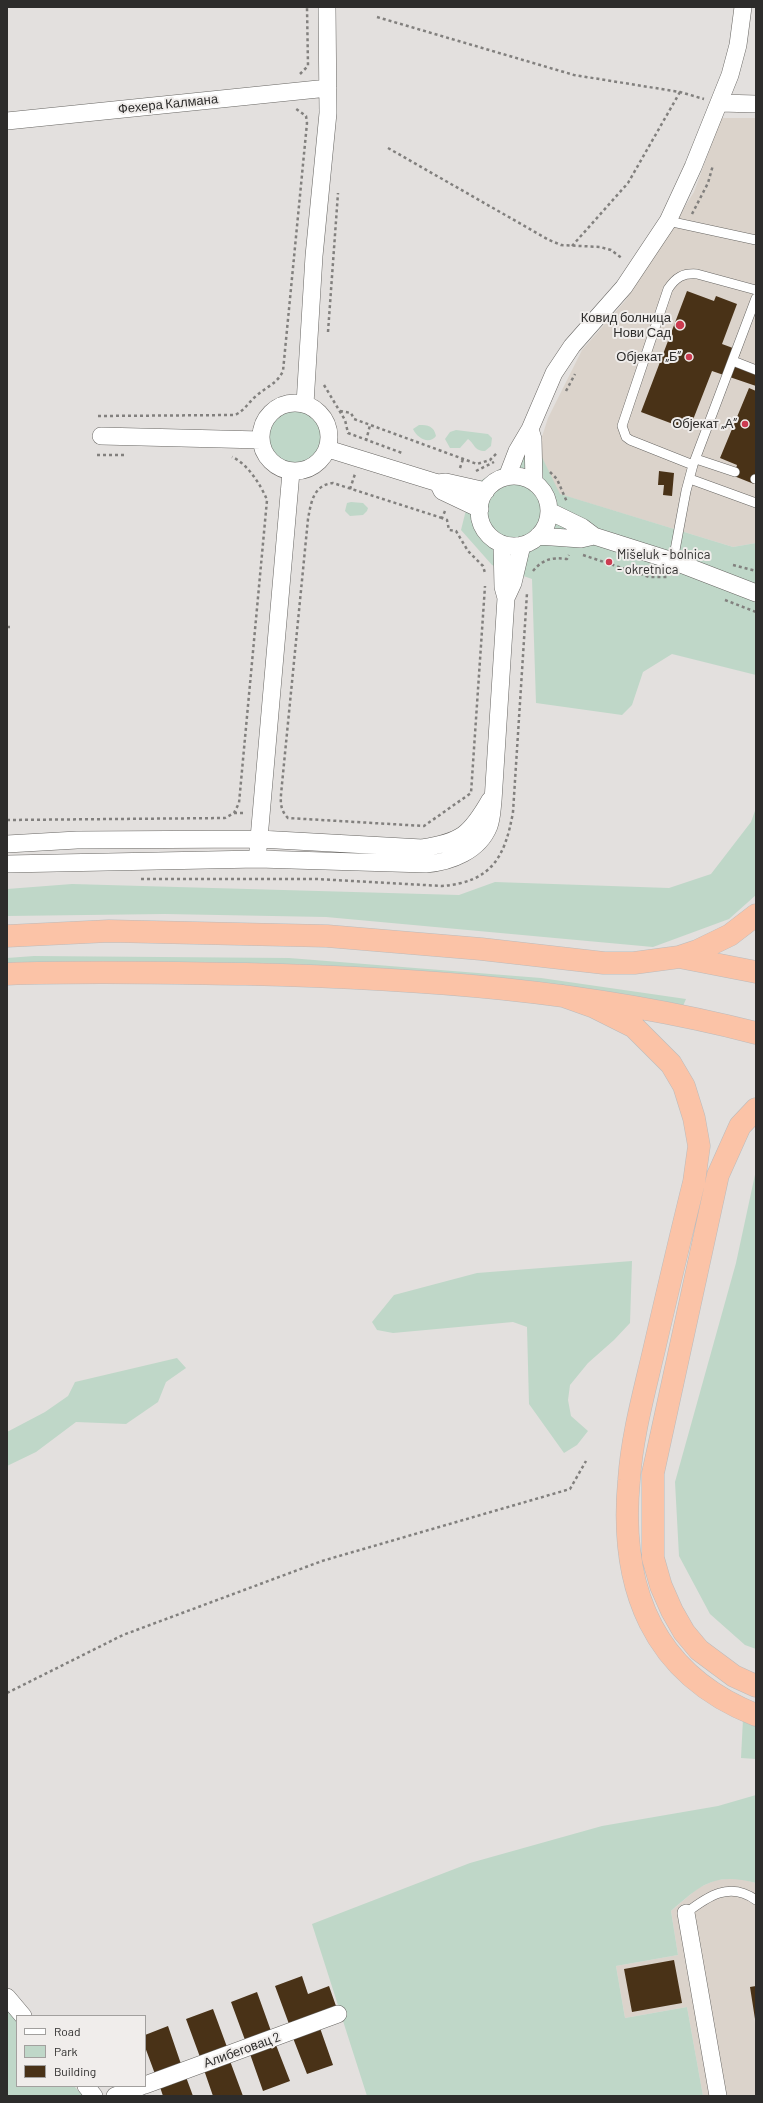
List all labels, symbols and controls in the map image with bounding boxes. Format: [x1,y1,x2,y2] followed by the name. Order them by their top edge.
[117,91,219,117] street label: Фехера Калмана
[581,310,671,341] place label: Ковид болница Нови Сад
[674,319,686,331] marker: Ковид болница Нови Сад
[616,349,681,365] place label: Објекат „Б”
[684,352,694,362] marker: Објекат „Б”
[672,416,737,432] place label: Објекат „А”
[740,419,750,429] marker: Објекат „А”
[617,547,710,578] place label: Mišeluk - bolnica - okretnica
[604,557,614,567] marker: Mišeluk - bolnica - okretnica
[16,2015,146,2087] legend
[54,2024,81,2038] text: Road
[201,2029,283,2071] street label: Алибеговац 2
[54,2044,78,2058] text: Park
[54,2064,96,2078] text: Building

